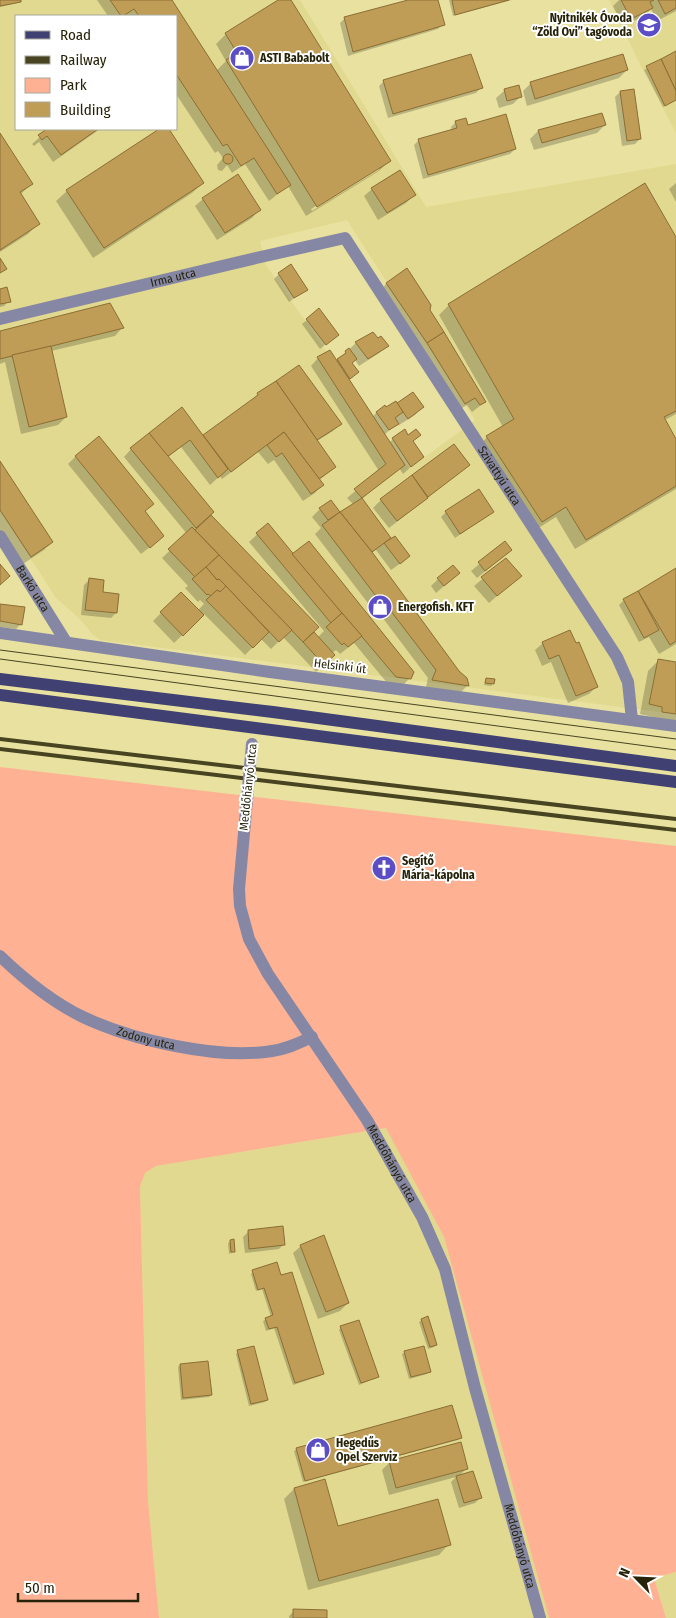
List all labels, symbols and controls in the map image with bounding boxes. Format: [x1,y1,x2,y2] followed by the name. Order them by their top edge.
[532,9,632,39] place label: Nyitnikék Óvoda “Zöld Ovi” tagóvoda
[636,12,662,38] school or university icon: Nyitnikék Óvoda “Zöld Ovi” tagóvoda
[15,15,178,130] legend
[60,26,91,44] text: Road
[229,45,255,71] shop icon: ASTI Bababolt
[60,51,107,69] text: Railway
[259,51,330,65] place label: ASTI Bababolt
[60,76,87,94] text: Park
[60,101,111,119] text: Building
[149,266,197,290] street label: Irma utca
[475,444,524,508] street label: Szivattyú utca
[13,563,53,615] street label: Barkó utca
[367,594,393,620] shop icon: Energofish. KFT
[398,600,474,614] place label: Energofish. KFT
[313,656,367,676] street label: Helsinki út
[236,743,260,831] street label: Meddőhányó utca
[402,854,475,882] place label: Segítő Mária-kápolna
[371,855,397,881] church icon: Segítő Mária-kápolna
[115,1024,176,1053] street label: Zodony utca
[364,1122,420,1205] street label: Meddőhányó utca
[336,1435,397,1464] place label: Hegedűs Opel Szerviz
[305,1437,331,1463] shop icon: Hegedűs Opel Szerviz
[501,1502,538,1590] street label: Meddőhányó utca
[611,1553,661,1603] north arrow
[615,1566,634,1580] text: N
[18,1570,138,1602] scale bar
[25,1579,55,1597] text: 50 m

